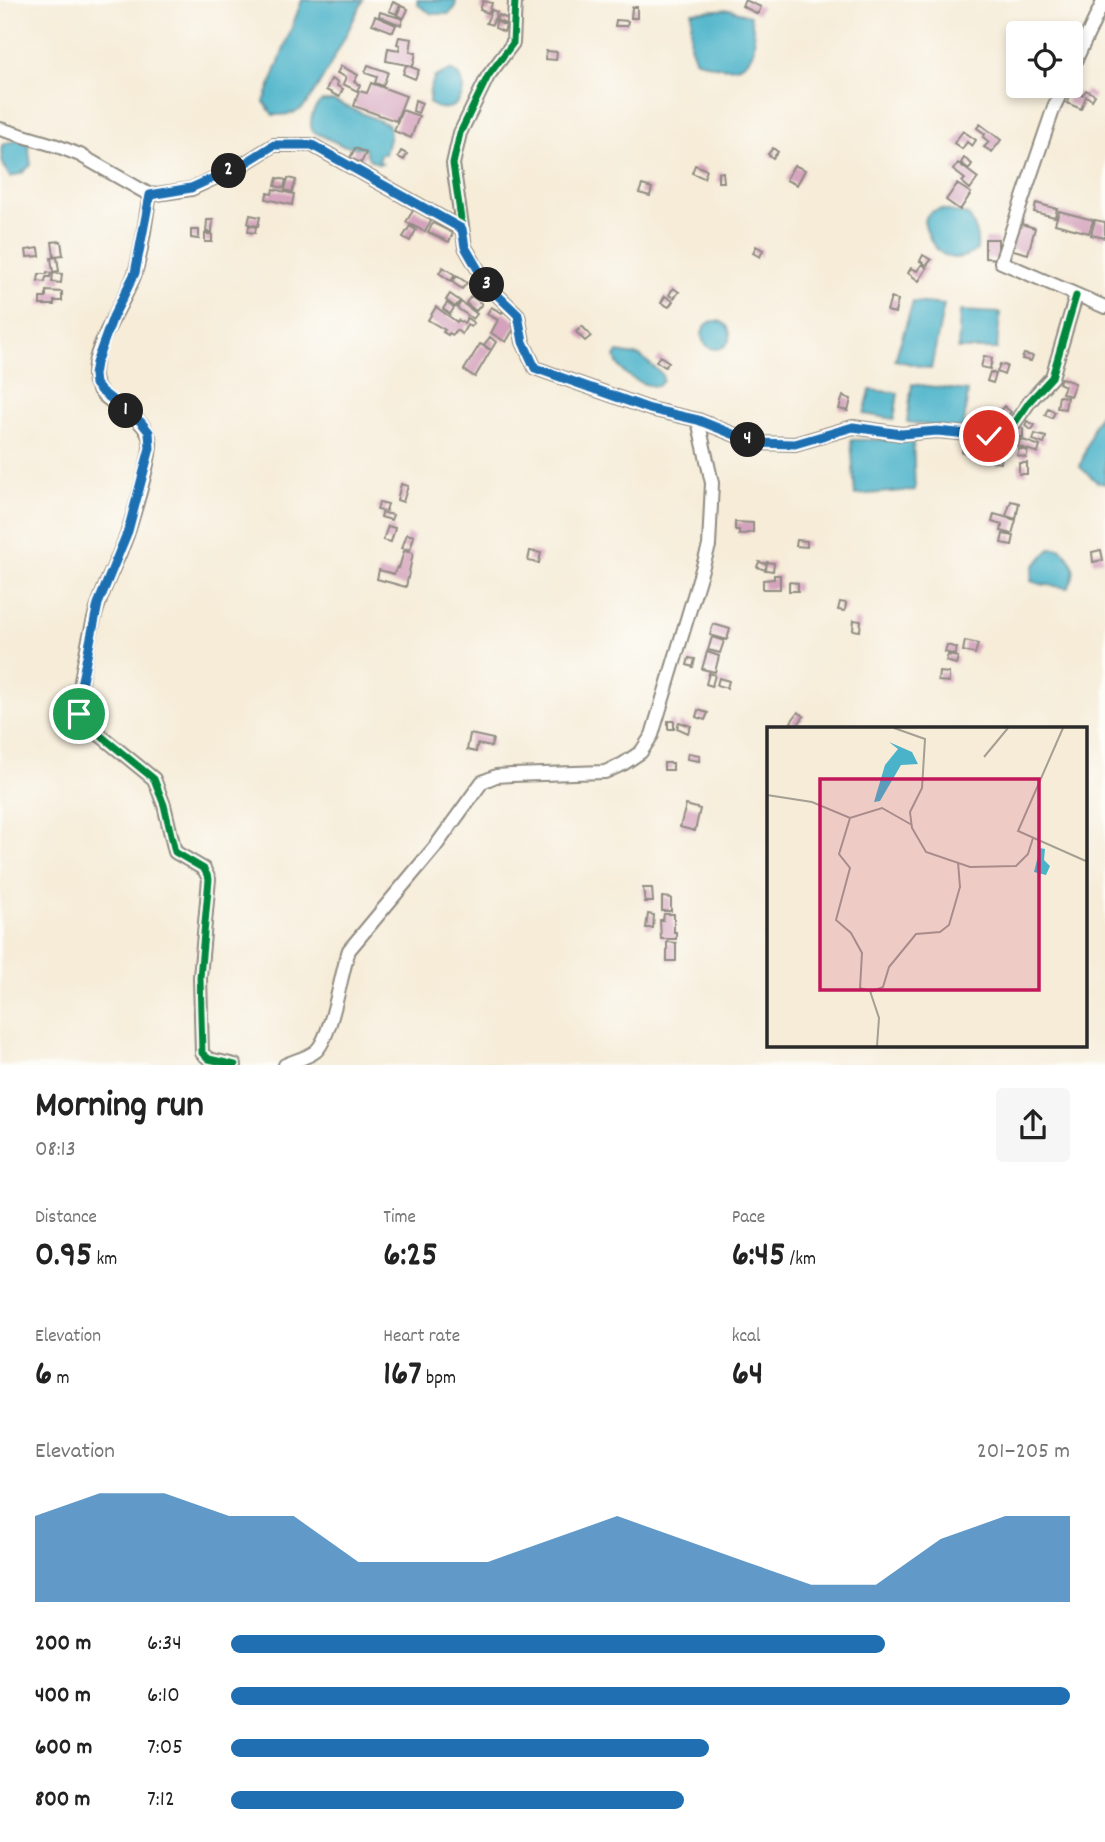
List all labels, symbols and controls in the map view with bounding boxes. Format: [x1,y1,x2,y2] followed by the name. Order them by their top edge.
[1006,21,1083,98] map controls
[1006,21,1083,98] button: locate
[212,154,246,188] pin: 2
[224,157,233,184] text: 2
[470,268,504,302] pin: 3
[482,271,491,298] text: 3
[108,394,144,428] pin: 1
[123,397,128,424] text: 1
[959,406,1019,466] pin
[970,417,1008,455] icon: check
[730,422,766,458] pin: 4
[744,426,751,453] text: 4
[49,684,109,744] pin
[60,695,98,733] icon: arrive
[767,727,1088,1048] inset map
[35,1080,204,1135] text: Morning run
[996,1088,1070,1162] button: share
[35,1134,76,1167] text: 08:13
[35,1205,97,1232] text: Distance
[383,1205,416,1232] text: Time
[732,1205,765,1232] text: Pace
[35,1232,92,1282] text: 0.95
[383,1232,438,1282] text: 6:25
[732,1232,785,1282] text: 6:45
[92,1247,117,1274] text: km
[785,1247,816,1274] text: /km
[35,1324,101,1351] text: Elevation
[383,1324,460,1351] text: Heart rate
[732,1324,761,1351] text: kcal
[35,1351,52,1401] text: 6
[383,1351,422,1401] text: 167
[732,1351,763,1401] text: 64
[52,1366,70,1393] text: m
[422,1366,456,1393] text: bpm
[35,1436,115,1469] text: Elevation
[977,1436,1070,1469] text: 201–205 m
[35,1628,91,1661] text: 200 m
[147,1628,182,1661] text: 6:34
[35,1680,91,1713] text: 400 m
[147,1680,180,1713] text: 6:10
[35,1732,92,1765] text: 600 m
[147,1732,183,1765] text: 7:05
[35,1784,90,1817] text: 800 m
[147,1784,175,1817] text: 7:12

